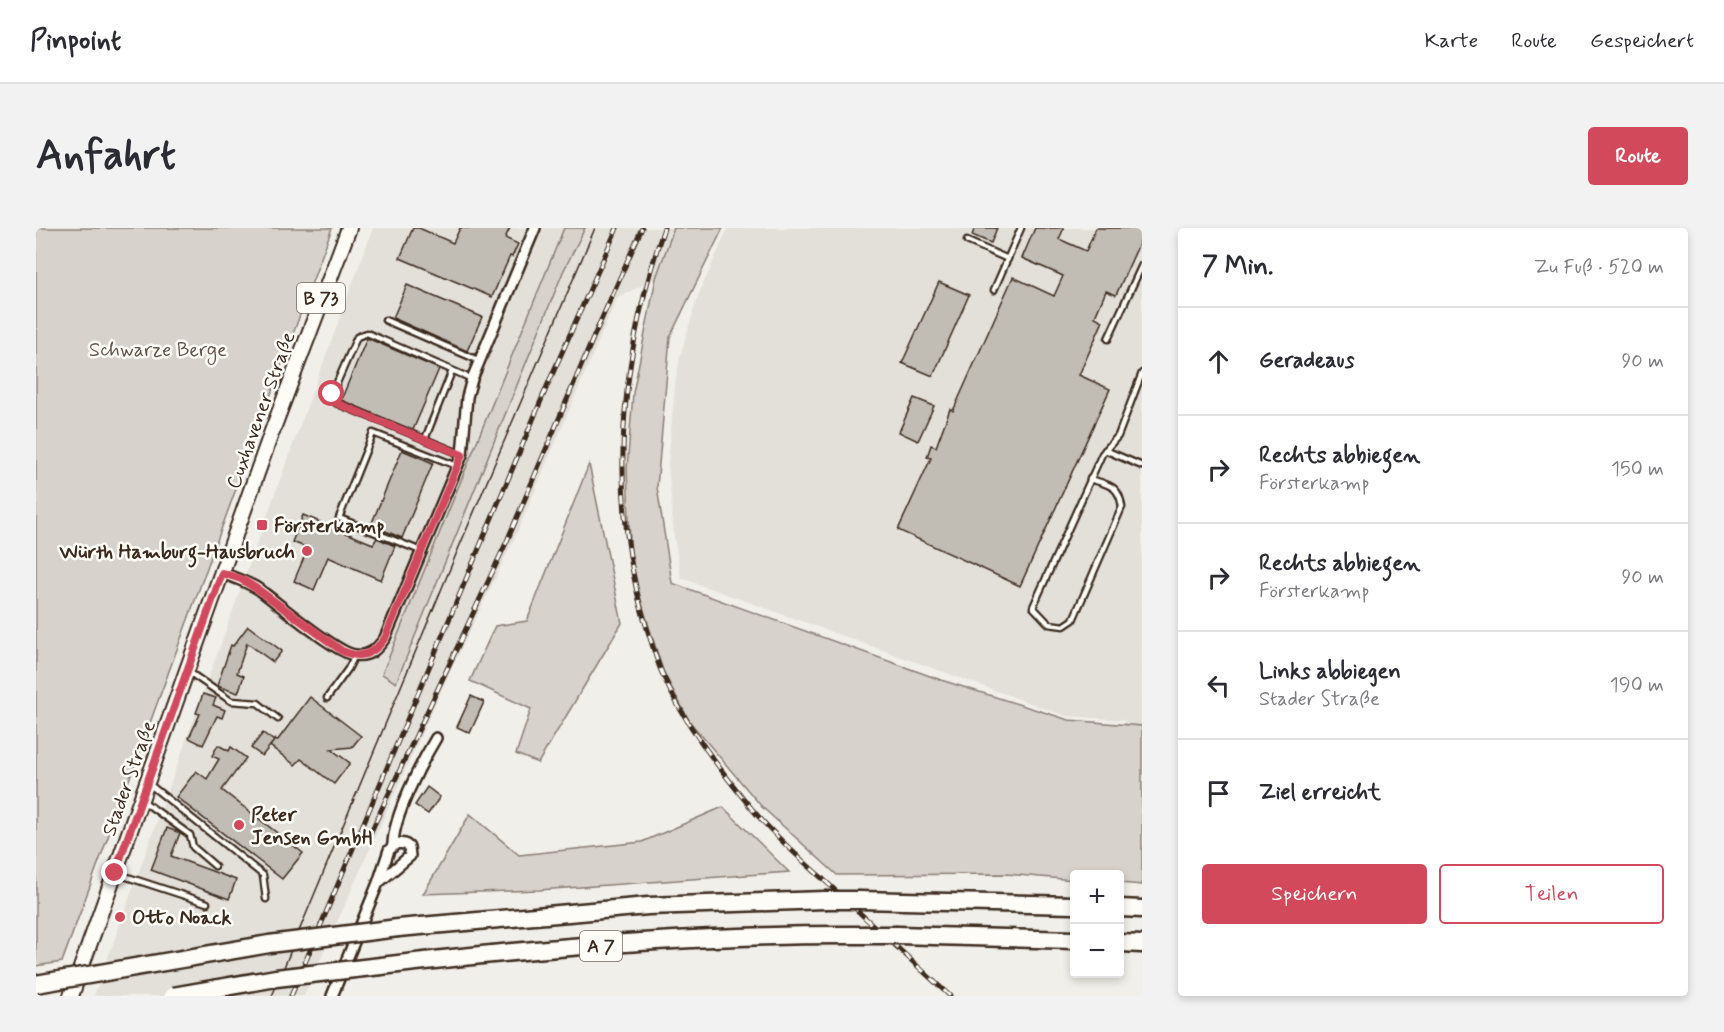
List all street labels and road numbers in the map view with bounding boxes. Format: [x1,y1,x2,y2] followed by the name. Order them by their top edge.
[297,283,345,313] road number: B 73
[220,328,302,493] street label: Cuxhavener Straße
[96,717,163,840] street label: Stader Straße
[580,931,622,961] road number: A 7

